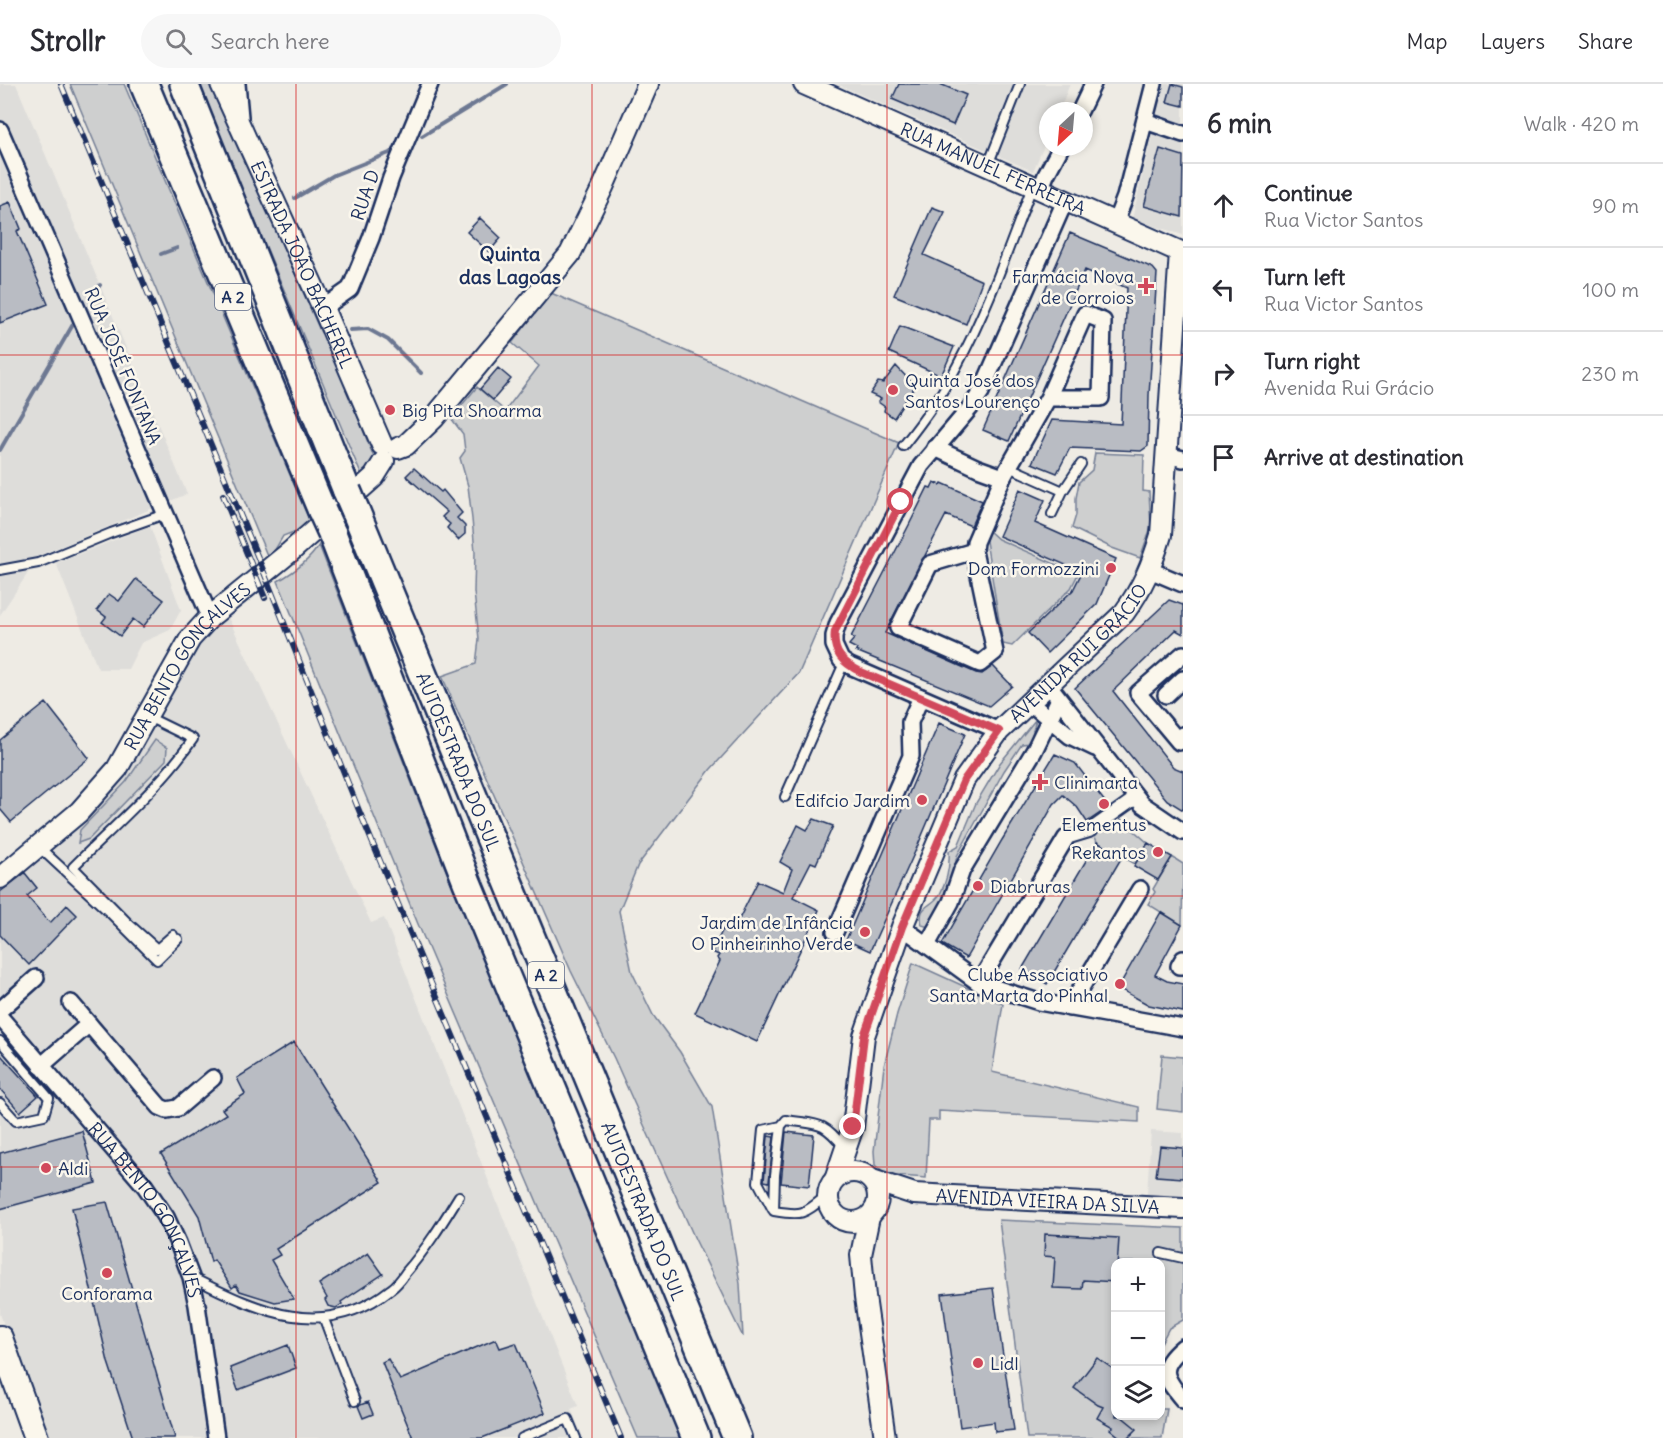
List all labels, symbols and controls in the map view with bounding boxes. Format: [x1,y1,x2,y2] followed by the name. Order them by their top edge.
[141,14,561,68] search box
[30,23,105,59] text: Strollr
[162,25,195,58] icon: search
[210,27,330,55] text: Search here
[1407,28,1447,55] text: Map
[1480,28,1545,55] text: Layers
[1578,28,1633,55] text: Share
[1039,102,1093,156] north arrow
[1207,107,1272,140] text: 6 min
[1523,111,1639,136] text: Walk · 420 m
[897,117,1089,220] street label: RUA MANUEL FERREIRA
[246,157,359,372] street label: ESTRADA JOÃO BACHEREL
[346,167,384,223] street label: RUA D
[1264,179,1353,207] text: Continue
[1207,189,1240,222] icon: ahead
[1592,193,1639,218] text: 90 m
[1264,207,1423,232] text: Rua Victor Santos
[459,241,561,289] district label: Quinta das Lagoas
[1264,263,1345,291] text: Turn left
[1012,265,1134,309] place label: Farmácia Nova de Corroios
[1207,273,1240,306] icon: left
[1582,277,1639,302] text: 100 m
[1139,279,1153,293] marker: Farmácia Nova de Corroios
[80,284,166,448] street label: RUA JOSÉ FONTANA
[215,284,251,310] road number: A 2
[1264,291,1423,316] text: Rua Victor Santos
[1264,347,1360,375] text: Turn right
[1207,357,1240,390] icon: right
[1581,361,1639,386] text: 230 m
[905,369,1040,413] place label: Quinta José dos Santos Lourenço
[1264,375,1434,400] text: Avenida Rui Grácio
[886,383,900,397] marker: Quinta José dos Santos Lourenço
[402,399,542,422] place label: Big Pita Shoarma
[383,403,397,417] marker: Big Pita Shoarma
[1207,441,1240,474] icon: arrive
[1264,443,1464,471] text: Arrive at destination
[887,488,913,514] route start
[968,557,1099,580] place label: Dom Formozzini
[1104,561,1118,575] marker: Dom Formozzini
[119,577,255,754] street label: RUA BENTO GONÇALVES
[1004,579,1152,727] street label: AVENIDA RUI GRÁCIO
[412,669,506,855] street label: AUTOESTRADA DO SUL
[1054,771,1138,794] place label: Clinimarta
[1031,773,1049,791] marker: Clinimarta
[795,789,910,812] place label: Edifcio Jardim
[915,793,929,807] marker: Edifcio Jardim
[1097,797,1111,811] marker: Elementus
[1062,813,1146,836] place label: Elementus
[1071,841,1146,864] place label: Rekantos
[1151,845,1165,859] marker: Rekantos
[990,875,1070,898] place label: Diabruras
[971,879,985,893] marker: Diabruras
[691,911,853,955] place label: Jardim de Infância O Pinheirinho Verde
[858,925,872,939] marker: Jardim de Infância O Pinheirinho Verde
[528,962,564,988] road number: A 2
[929,963,1108,1007] place label: Clube Associativo Santa Marta do Pinhal
[1113,977,1127,991] marker: Clube Associativo Santa Marta do Pinhal
[839,1113,865,1139] route end
[84,1117,207,1300] street label: RUA BENTO GONÇALVES
[597,1118,691,1304] street label: AUTOESTRADA DO SUL
[58,1157,88,1180] place label: Aldi
[39,1161,53,1175] marker: Aldi
[935,1184,1160,1218] street label: AVENIDA VIEIRA DA SILVA
[1111,1258,1165,1420] map controls
[1111,1258,1165,1312] button: +
[100,1266,114,1280] marker: Conforama
[61,1282,153,1305] place label: Conforama
[1111,1312,1165,1366] button: −
[990,1352,1018,1375] place label: Lidl
[971,1356,985,1370] marker: Lidl
[1111,1366,1165,1420] button: layers

